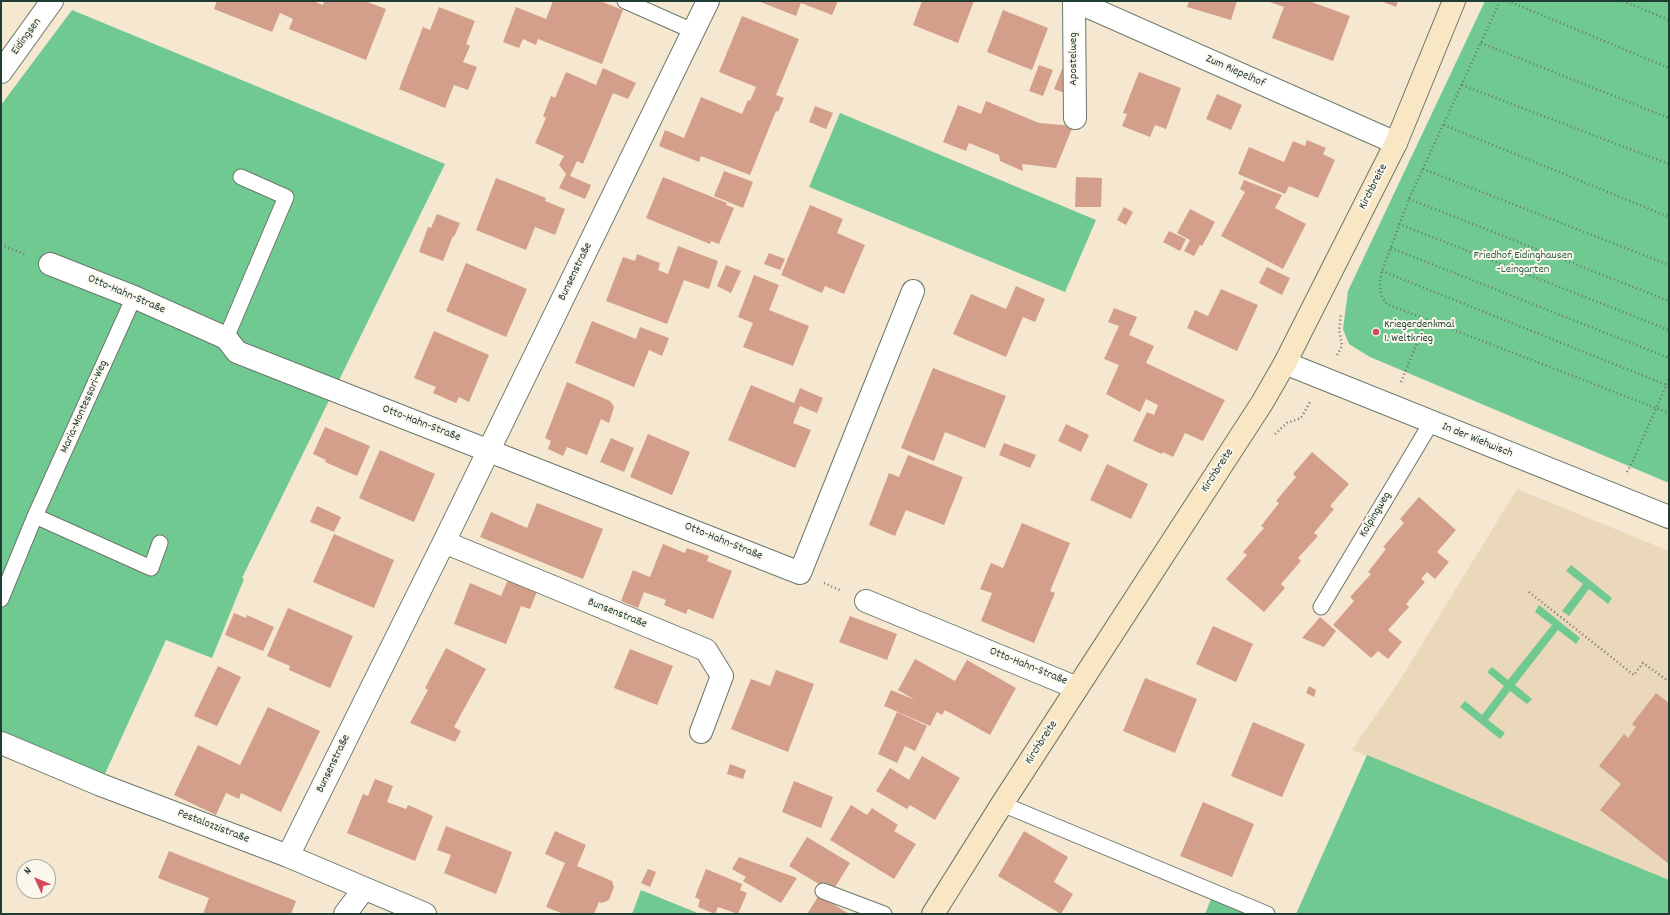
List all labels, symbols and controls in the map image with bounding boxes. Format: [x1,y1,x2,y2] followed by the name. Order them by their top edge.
[9,16,45,58] street label: Eidingsen
[1067,32,1081,86] street label: Apostelweg
[1203,53,1267,91] street label: Zum Riepelhof
[1356,162,1392,212] street label: Kirchbreite
[556,241,596,303] street label: Bunsenstraße
[1473,249,1573,277] park label: Friedhof Eidinghausen -Leingarten
[85,272,167,318] street label: Otto-Hahn-Straße
[1384,318,1455,346] place label: Kriegerdenkmal 1. Weltkrieg
[1371,327,1381,337] marker: Kriegerdenkmal 1. Weltkrieg
[58,358,112,456] street label: Maria-Montessori-Weg
[380,402,462,446] street label: Otto-Hahn-Straße
[1439,420,1515,462] street label: In der Wiehwisch
[1199,446,1237,496] street label: Kirchbreite
[1357,490,1395,540] street label: Kolpingweg
[682,520,764,564] street label: Otto-Hahn-Straße
[585,596,649,632] street label: Bunsenstraße
[987,645,1069,689] street label: Otto-Hahn-Straße
[1023,718,1061,768] street label: Kirchbreite
[314,733,354,795] street label: Bunsenstraße
[175,807,251,847] street label: Pestalozzistraße
[16,859,56,899] north arrow
[20,864,36,879] text: N

